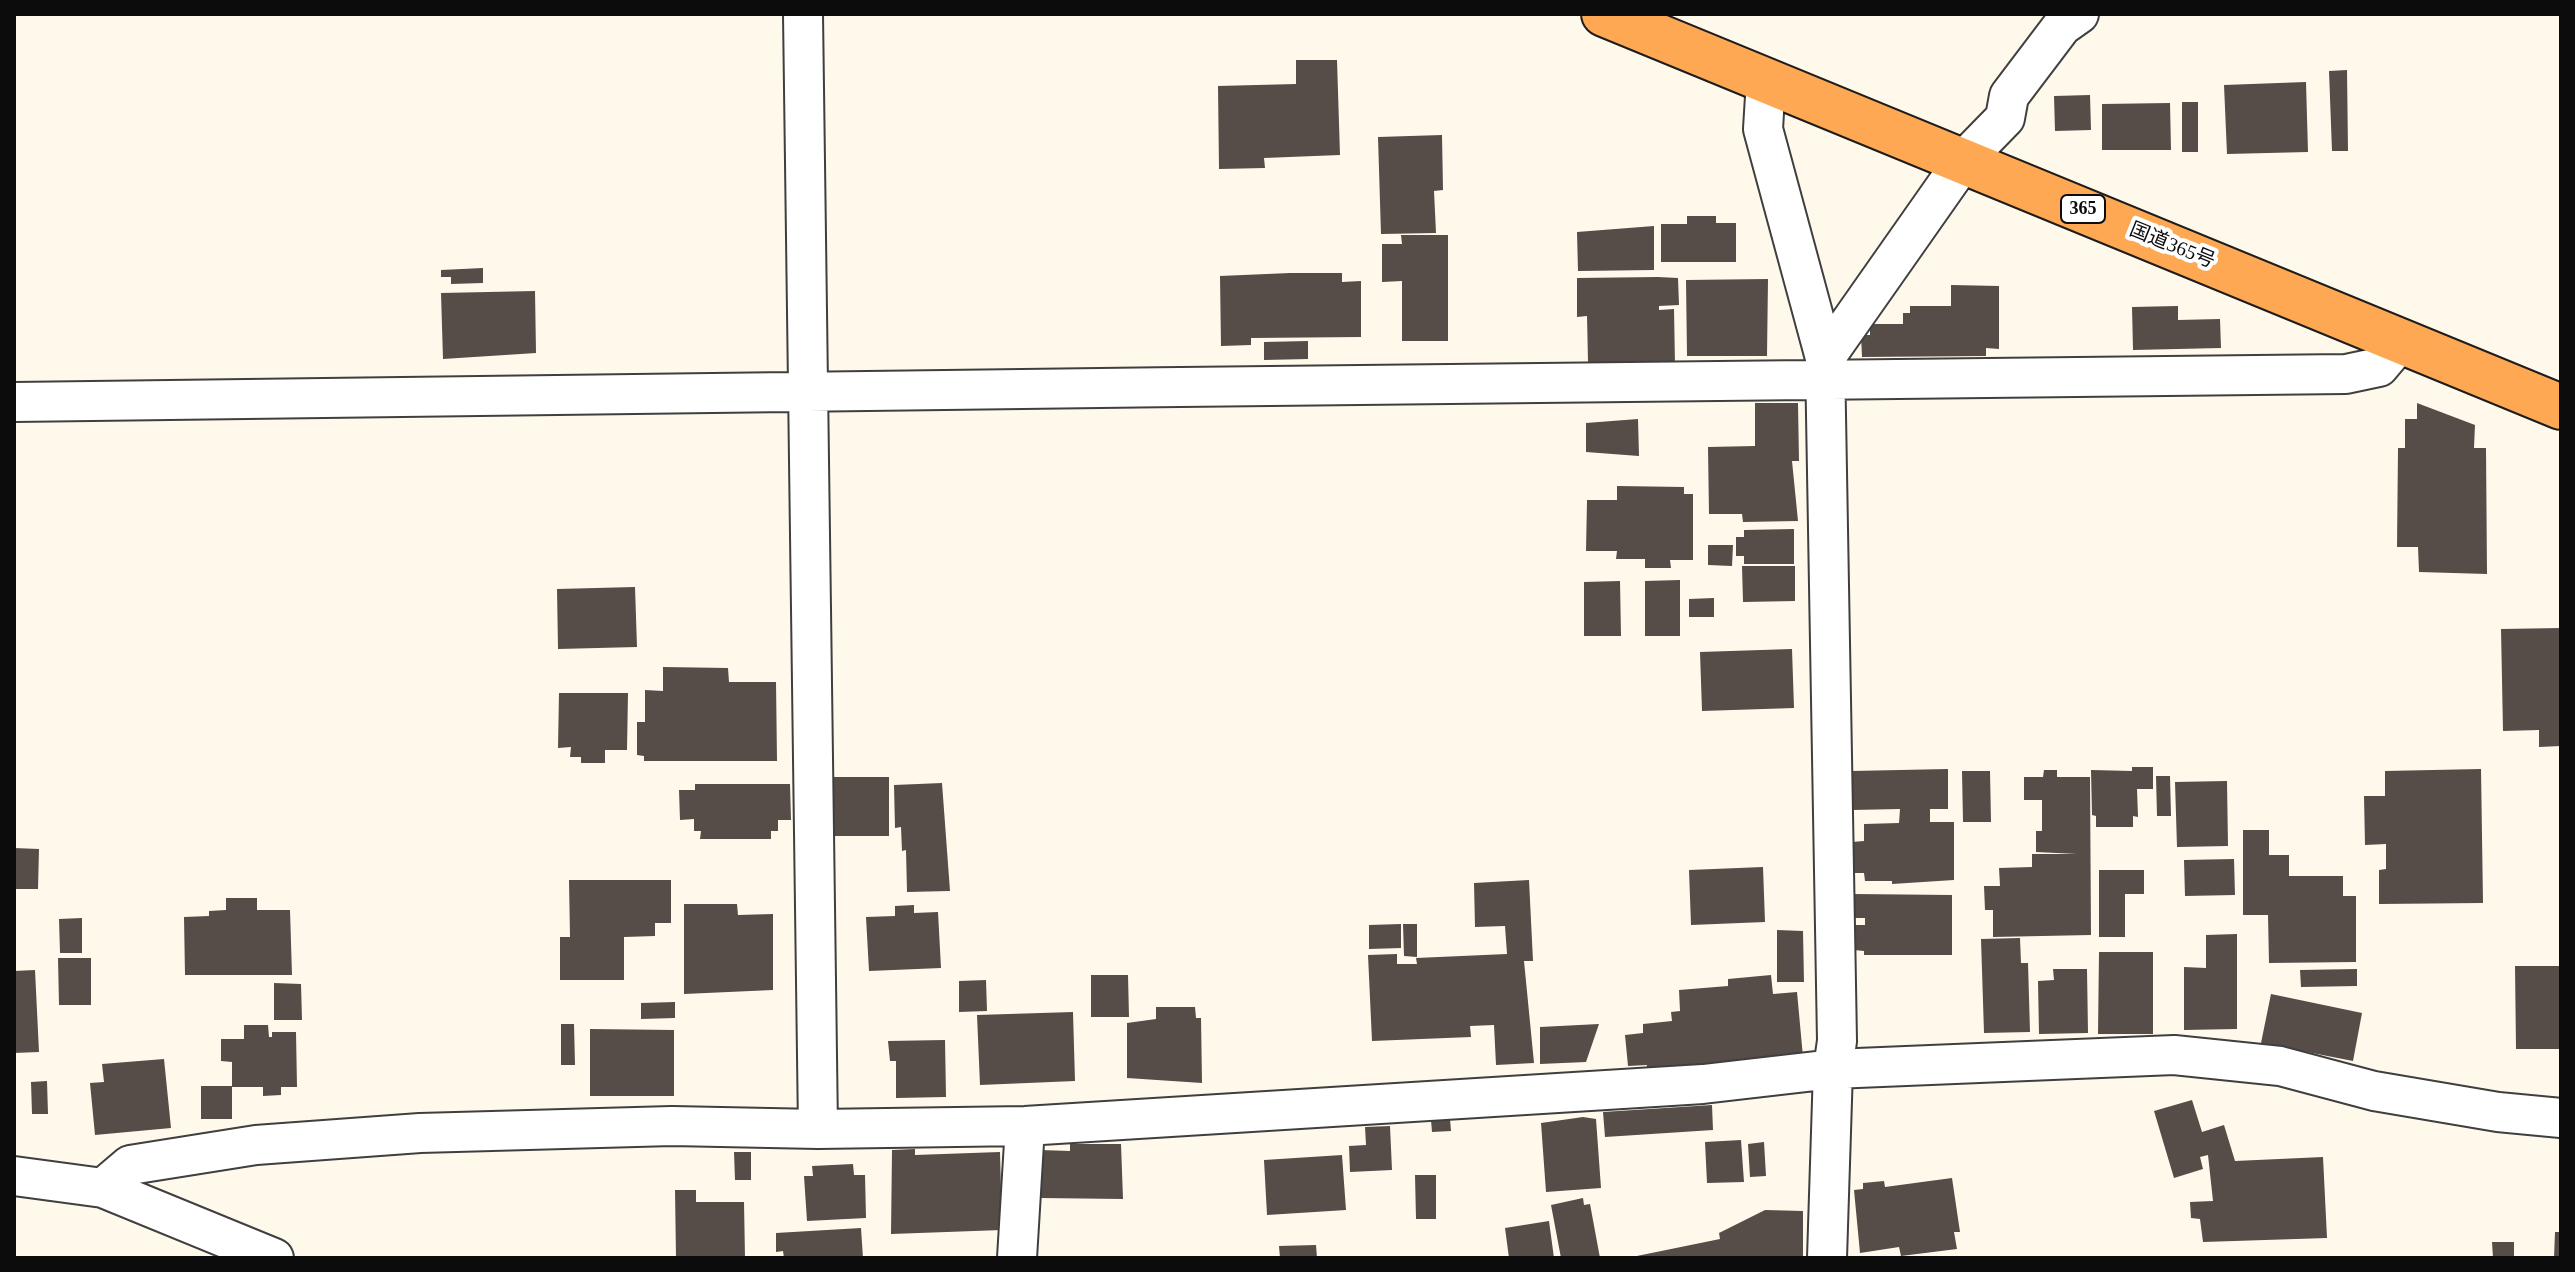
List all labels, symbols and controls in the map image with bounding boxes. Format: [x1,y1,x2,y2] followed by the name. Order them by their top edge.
[2061,195,2105,223] road number: 365
[2126,218,2218,274] street label: 国道365号

